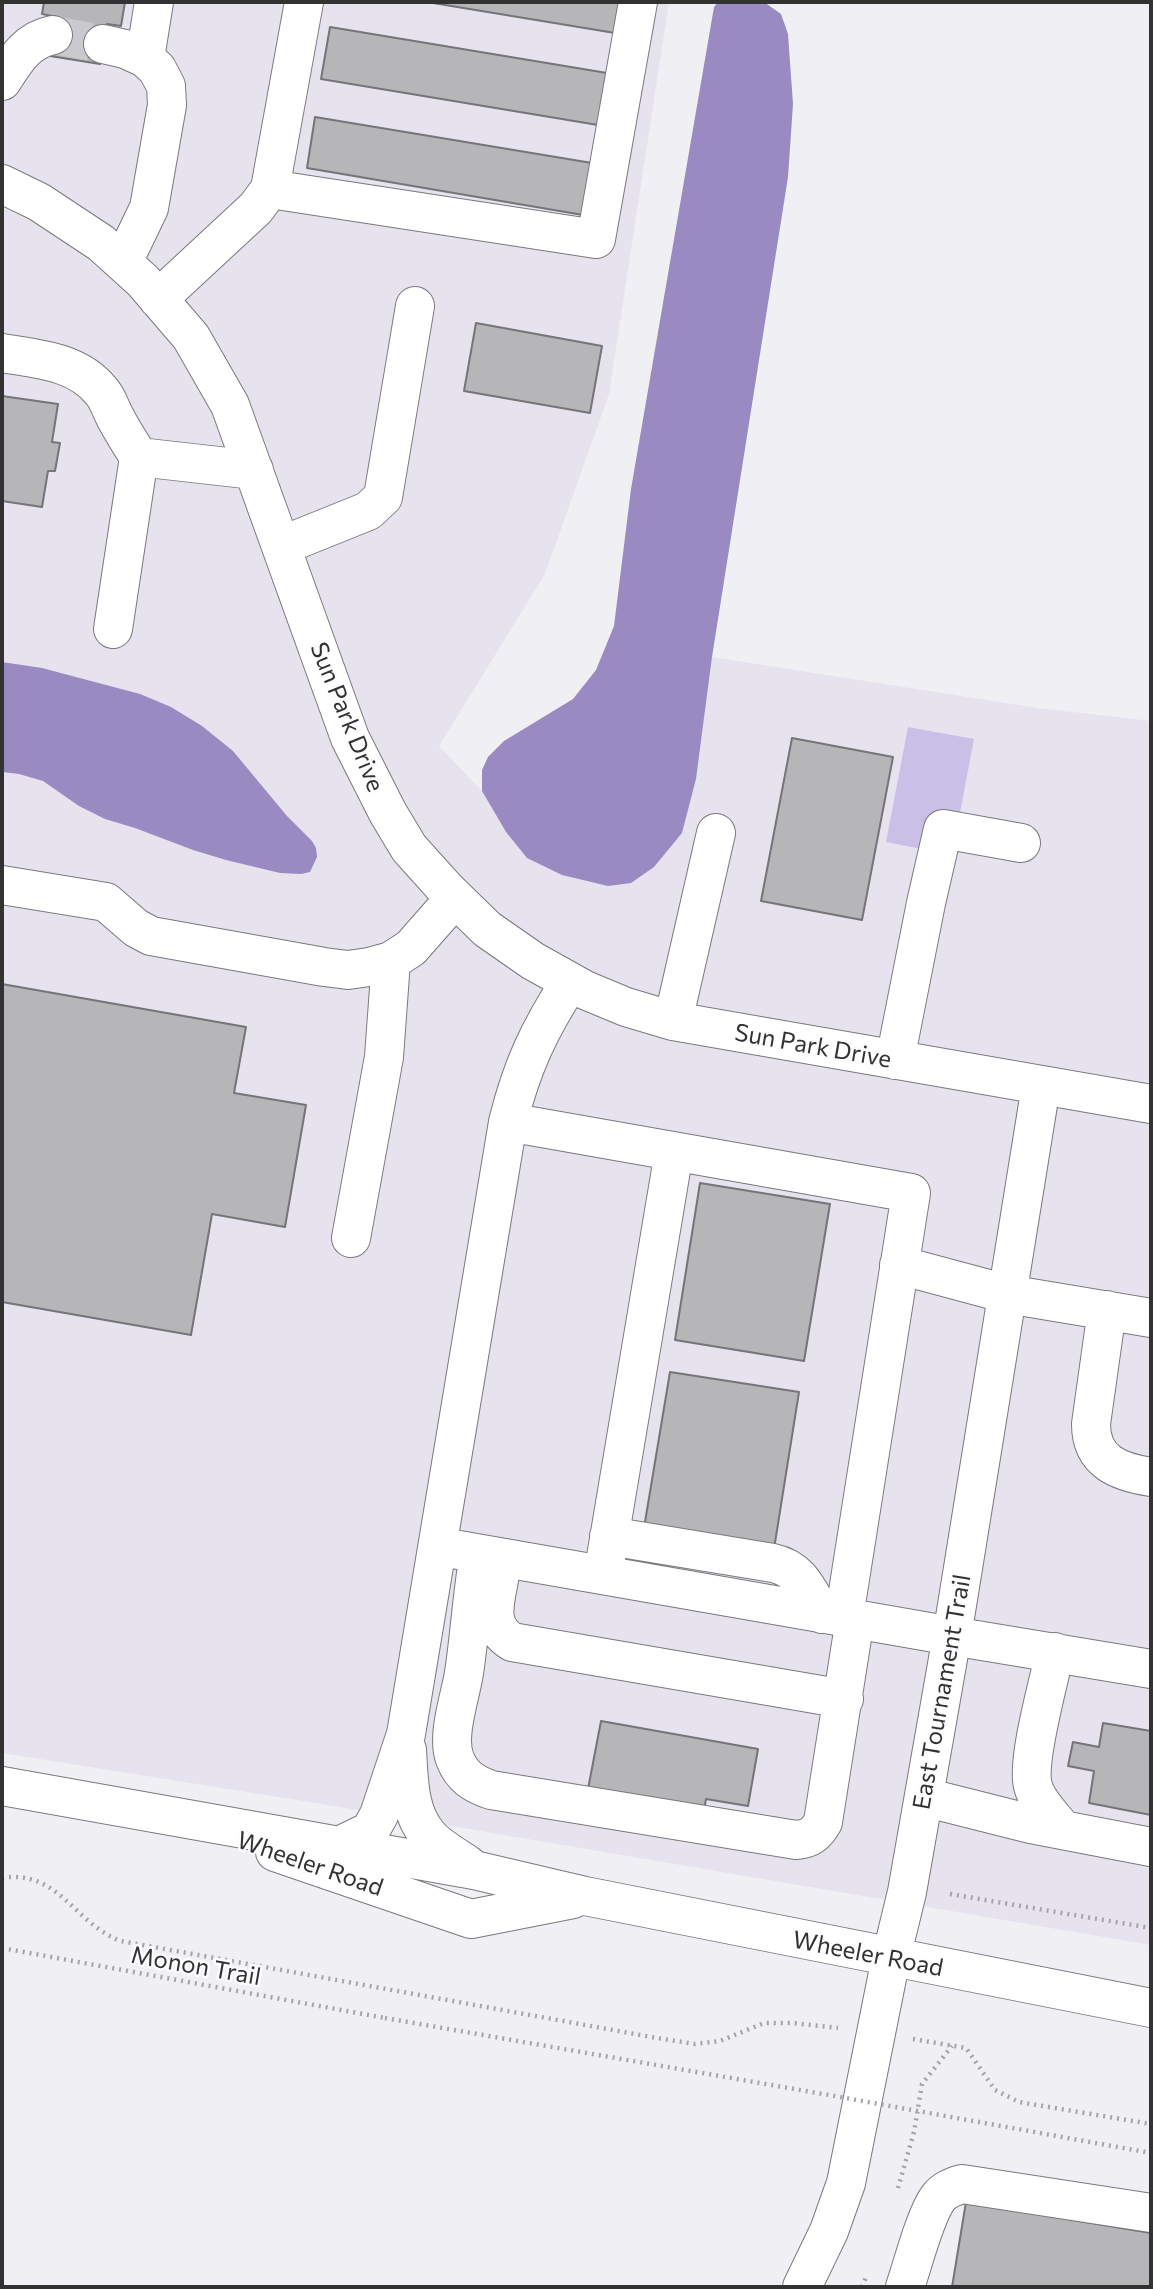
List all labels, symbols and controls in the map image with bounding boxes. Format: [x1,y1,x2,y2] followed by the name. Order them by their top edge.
[304,638,390,796] street label: Sun Park Drive
[732,1018,894,1074] street label: Sun Park Drive
[907,1572,977,1812] street label: East Tournament Trail
[233,1826,387,1902] street label: Wheeler Road
[790,1925,946,1983] street label: Wheeler Road
[129,1940,263,1992] street label: Monon Trail

